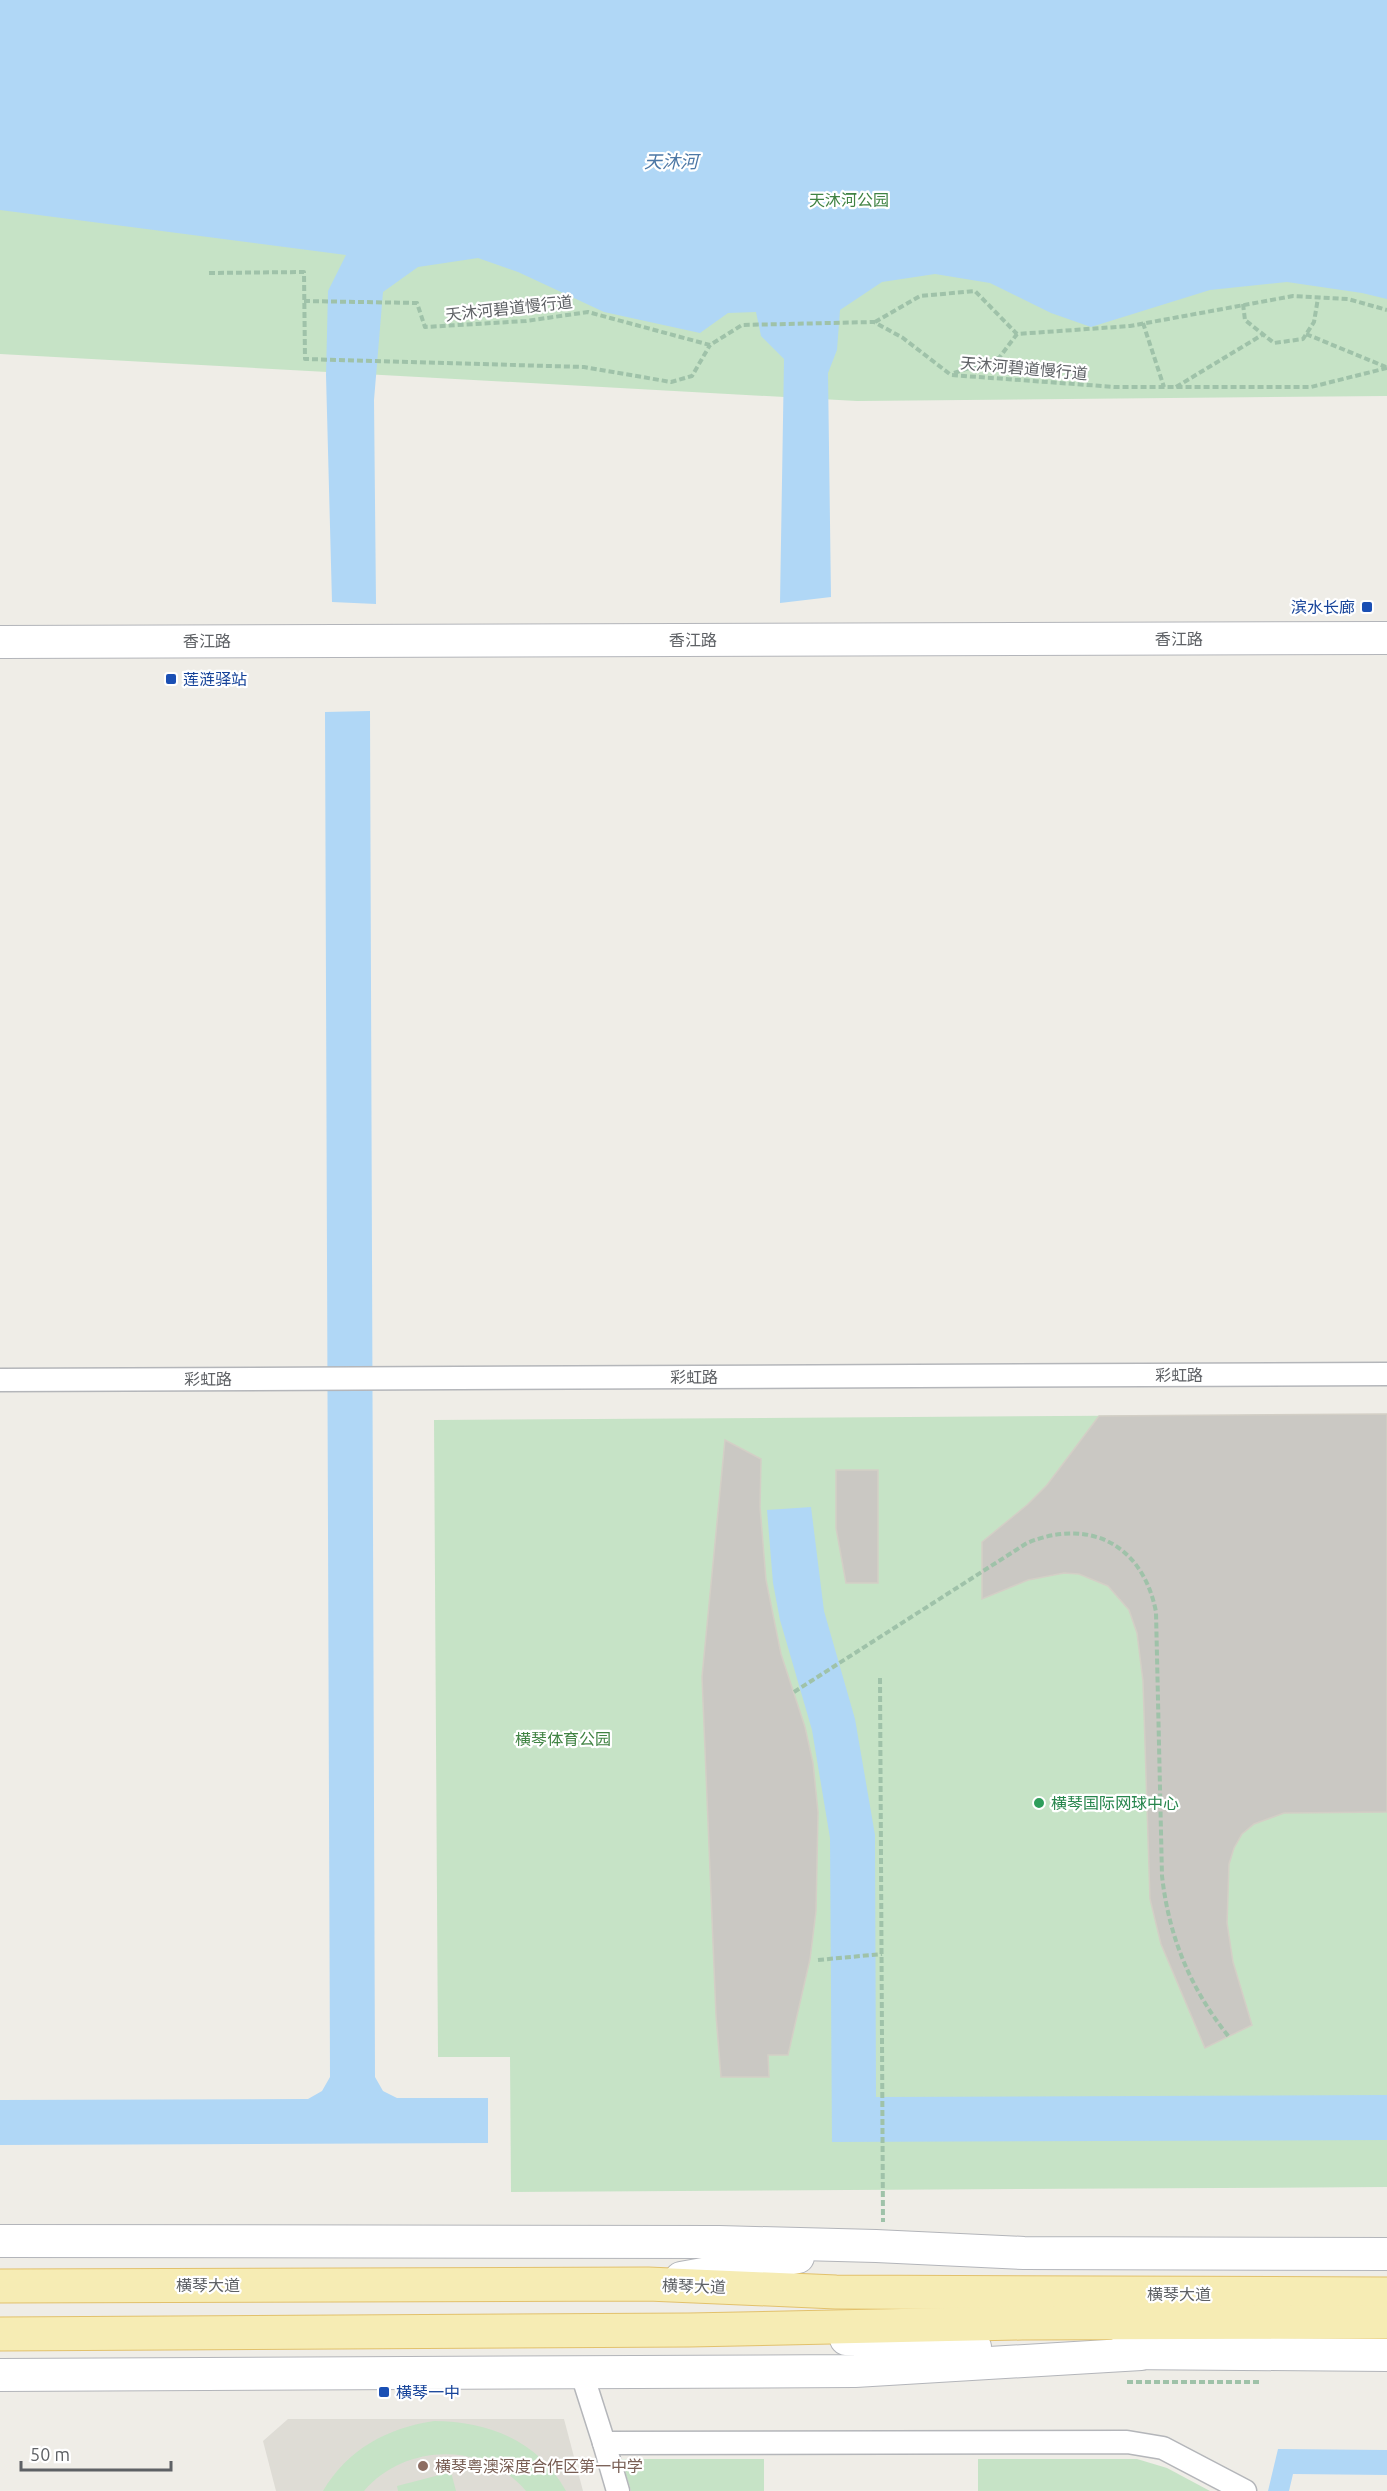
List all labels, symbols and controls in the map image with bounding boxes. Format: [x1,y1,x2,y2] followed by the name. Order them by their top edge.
[644,151,701,171] water label: 天沐河
[809,191,889,209] park label: 天沐河公园
[444,292,574,324] street label: 天沐河碧道慢行道
[959,353,1089,383] street label: 天沐河碧道慢行道
[1291,598,1355,616] place label: 滨水长廊
[1360,600,1374,614] marker: 滨水长廊
[1155,630,1203,648] street label: 香江路
[669,631,717,649] street label: 香江路
[183,632,231,650] street label: 香江路
[183,670,247,688] place label: 莲涟驿站
[164,672,178,686] marker: 莲涟驿站
[1155,1366,1203,1384] street label: 彩虹路
[670,1368,718,1386] street label: 彩虹路
[184,1370,232,1388] street label: 彩虹路
[515,1730,611,1748] park label: 横琴体育公园
[1051,1794,1179,1812] place label: 横琴国际网球中心
[1032,1796,1046,1810] marker: 横琴国际网球中心
[176,2276,240,2294] street label: 横琴大道
[662,2276,726,2296] street label: 横琴大道
[1147,2285,1211,2303] street label: 横琴大道
[396,2383,460,2401] place label: 横琴一中
[377,2385,391,2399] marker: 横琴一中
[21,2434,171,2472] scale bar
[30,2444,70,2464] text: 50 m
[435,2457,643,2475] place label: 横琴粤澳深度合作区第一中学
[416,2459,430,2473] marker: 横琴粤澳深度合作区第一中学

